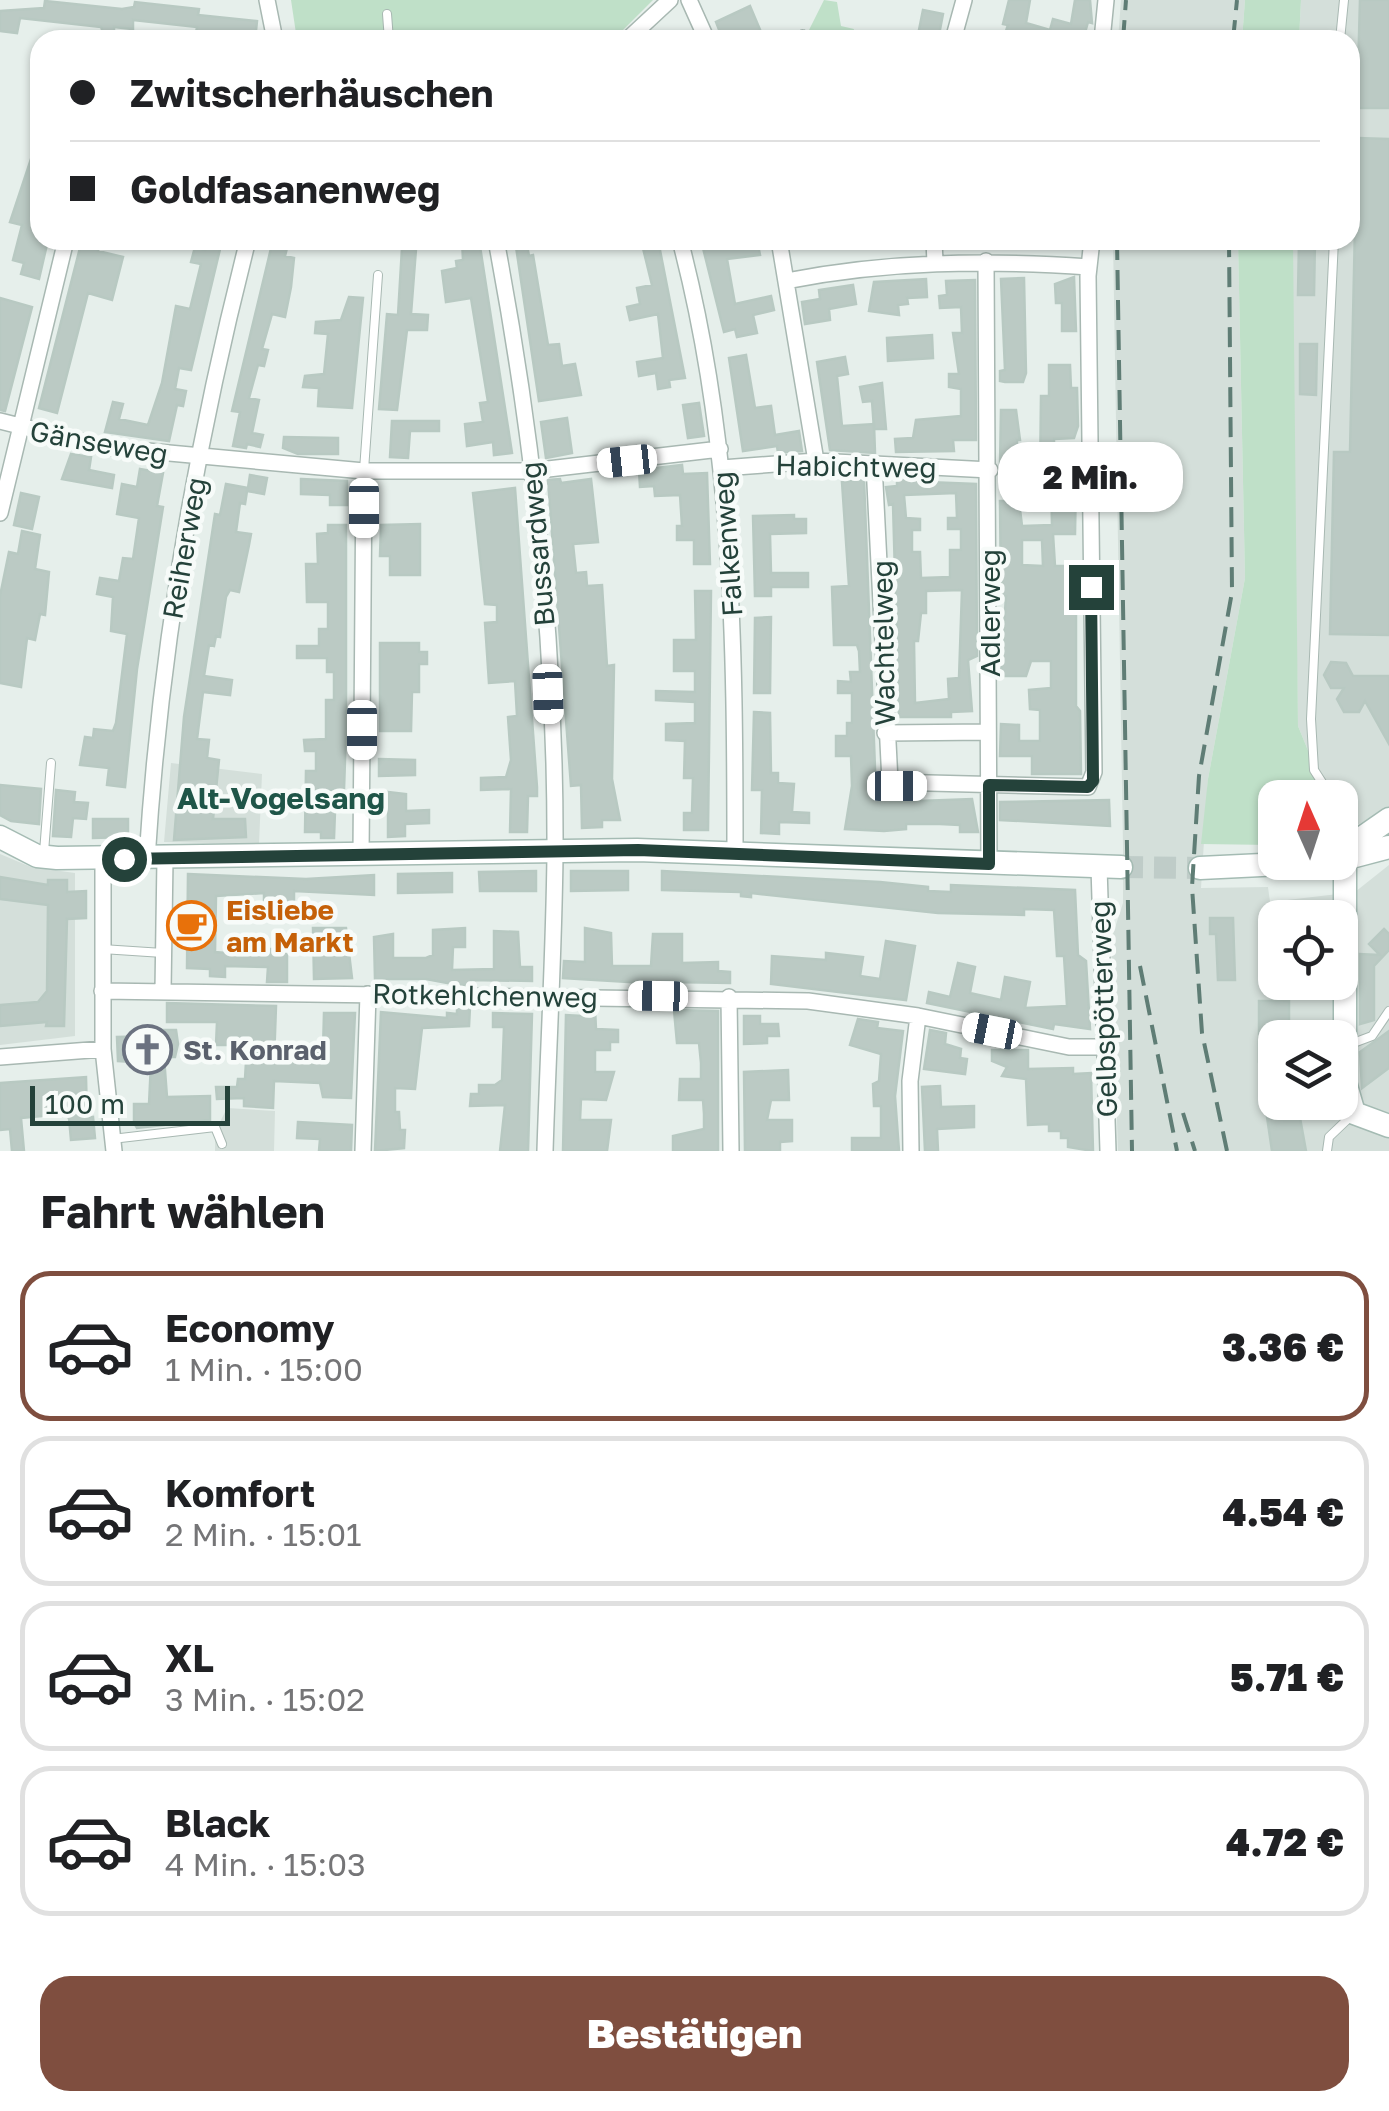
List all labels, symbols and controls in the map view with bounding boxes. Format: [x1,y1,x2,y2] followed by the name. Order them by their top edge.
[130,70,494,115] text: Zwitscherhäuschen
[130,166,440,211] text: Goldfasanenweg
[27,414,171,470] street label: Gänseweg
[998,442,1184,512] callout: 2 Min.
[596,443,658,479] car
[775,448,937,484] street label: Habichtweg
[1043,458,1138,496] text: 2 Min.
[513,460,561,628] street label: Bussardweg
[705,470,749,618] street label: Falkenweg
[155,475,213,621] street label: Reiherweg
[349,478,379,538] car
[973,549,1006,677] street label: Adlerweg
[865,560,901,726] street label: Wachtelweg
[1069,565,1114,610] route end
[532,663,564,725] car
[347,700,377,760] car
[867,771,927,801] car
[177,780,385,816] district label: Alt-Vogelsang
[1258,780,1358,880] north arrow
[1258,780,1358,1120] map controls
[102,837,147,882] route start
[226,893,354,958] place label: Eisliebe am Markt
[165,899,217,951] cafe icon: Eisliebe am Markt
[1083,900,1123,1118] street label: Gelbspötterweg
[1258,900,1358,1000] button: locate
[372,977,598,1013] street label: Rotkehlchenweg
[628,980,688,1012] car
[960,1011,1024,1051] car
[1258,1020,1358,1120] button: layers
[122,1023,174,1075] church icon: St. Konrad
[183,1033,327,1066] place label: St. Konrad
[30,1081,230,1126] scale bar
[45,1087,125,1120] text: 100 m
[40,1184,325,1238] text: Fahrt wählen
[45,1301,135,1391] icon: car
[165,1305,334,1350] text: Economy
[1222,1324,1344,1369] text: 3.36 €
[165,1350,363,1388] text: 1 Min. · 15:00
[45,1466,135,1556] icon: car
[165,1470,315,1515] text: Komfort
[1222,1489,1344,1534] text: 4.54 €
[165,1515,362,1553] text: 2 Min. · 15:01
[45,1631,135,1721] icon: car
[165,1635,214,1680] text: XL
[1230,1654,1344,1699] text: 5.71 €
[165,1680,365,1718] text: 3 Min. · 15:02
[45,1796,135,1886] icon: car
[165,1800,270,1845] text: Black
[1226,1819,1344,1864] text: 4.72 €
[165,1845,366,1883] text: 4 Min. · 15:03
[40,1976,1349,2091] button: Bestätigen

